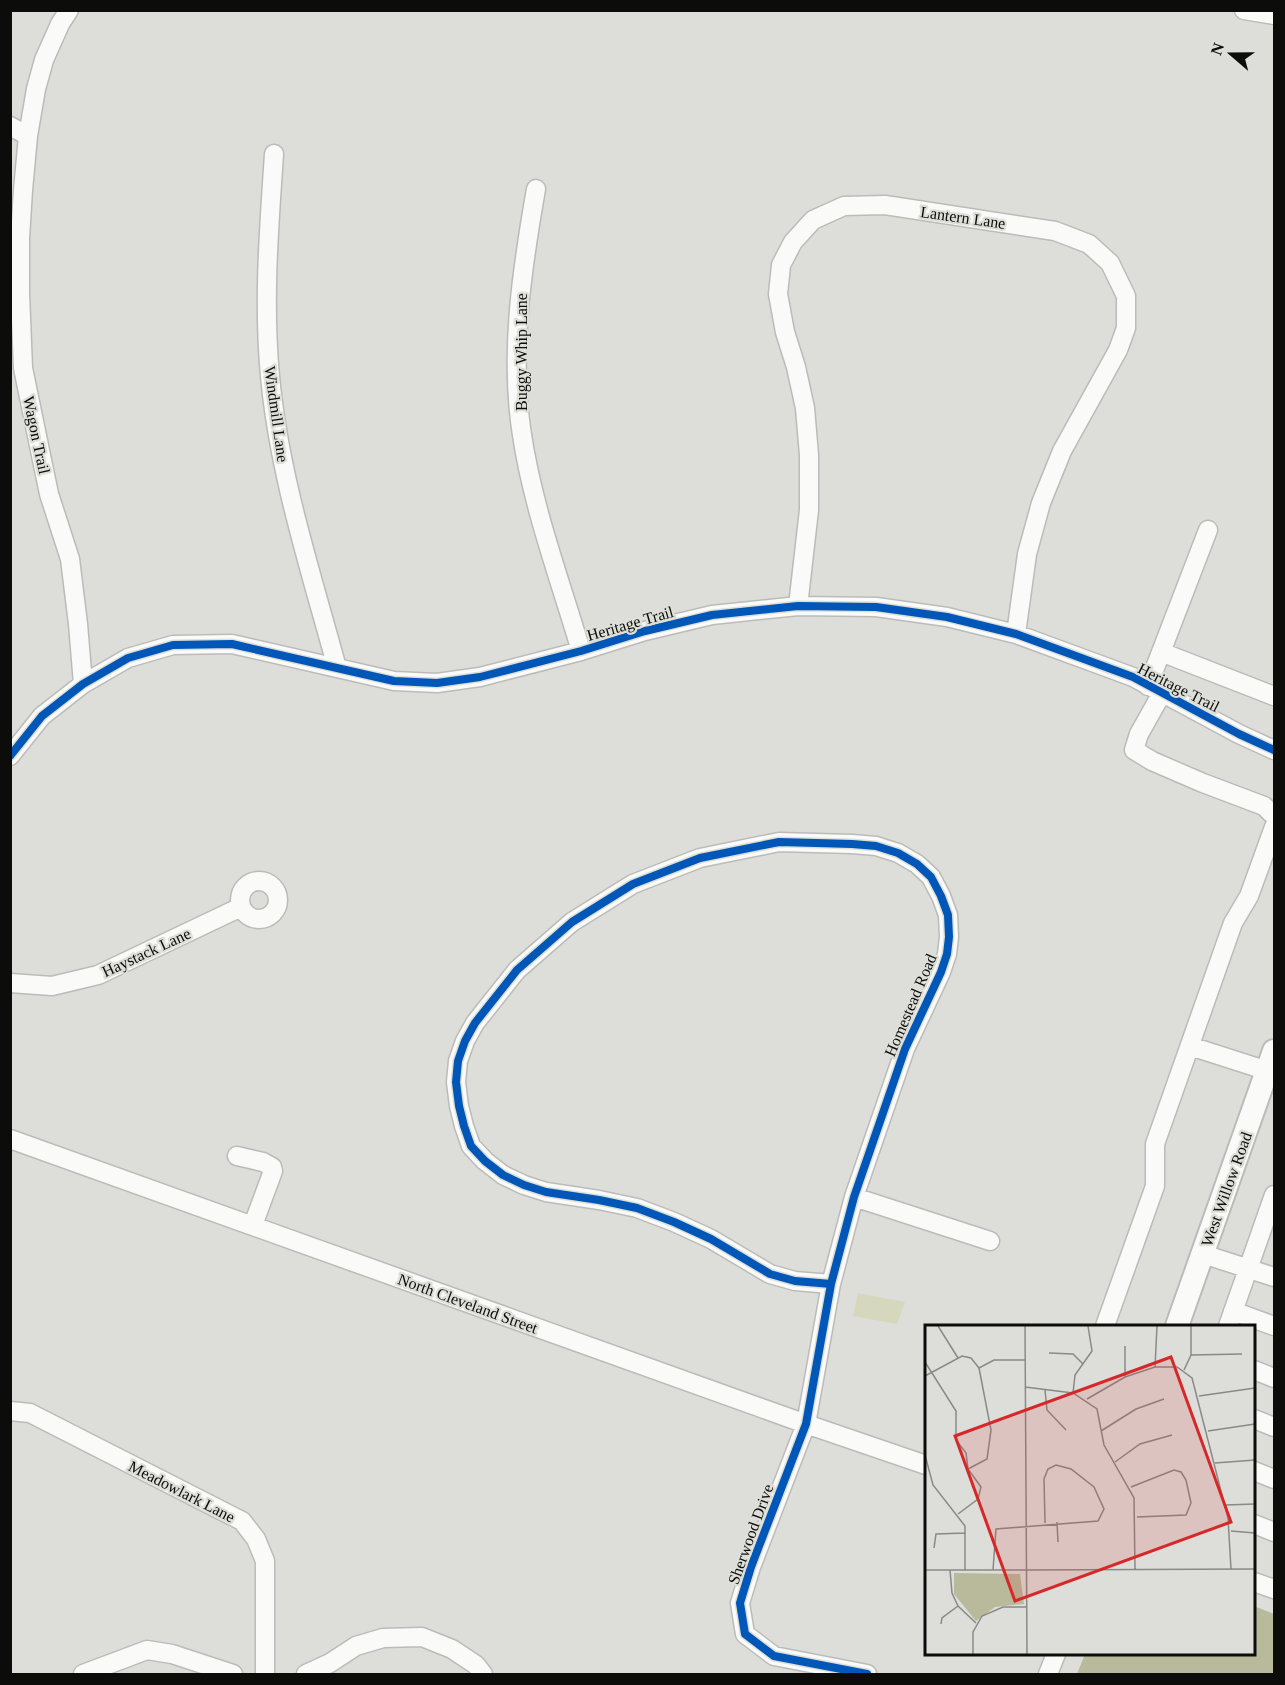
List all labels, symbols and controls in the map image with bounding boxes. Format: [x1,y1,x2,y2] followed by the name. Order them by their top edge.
[1201,24,1261,84] north arrow
[1207,40,1227,57] text: N
[919,203,1007,232] street label: Lantern Lane
[513,293,531,411] street label: Buggy Whip Lane
[261,365,292,463] street label: Windmill Lane
[19,395,53,476] street label: Wagon Trail
[585,603,676,645] street label: Heritage Trail
[1135,660,1223,716] street label: Heritage Trail
[99,925,194,981] street label: Haystack Lane
[881,951,940,1059] street label: Homestead Road
[1198,1130,1255,1249] street label: West Willow Road
[396,1270,541,1337] street label: North Cleveland Street
[925,1325,1255,1655] inset map
[126,1457,238,1526] street label: Meadowlark Lane
[724,1482,776,1587] street label: Sherwood Drive

